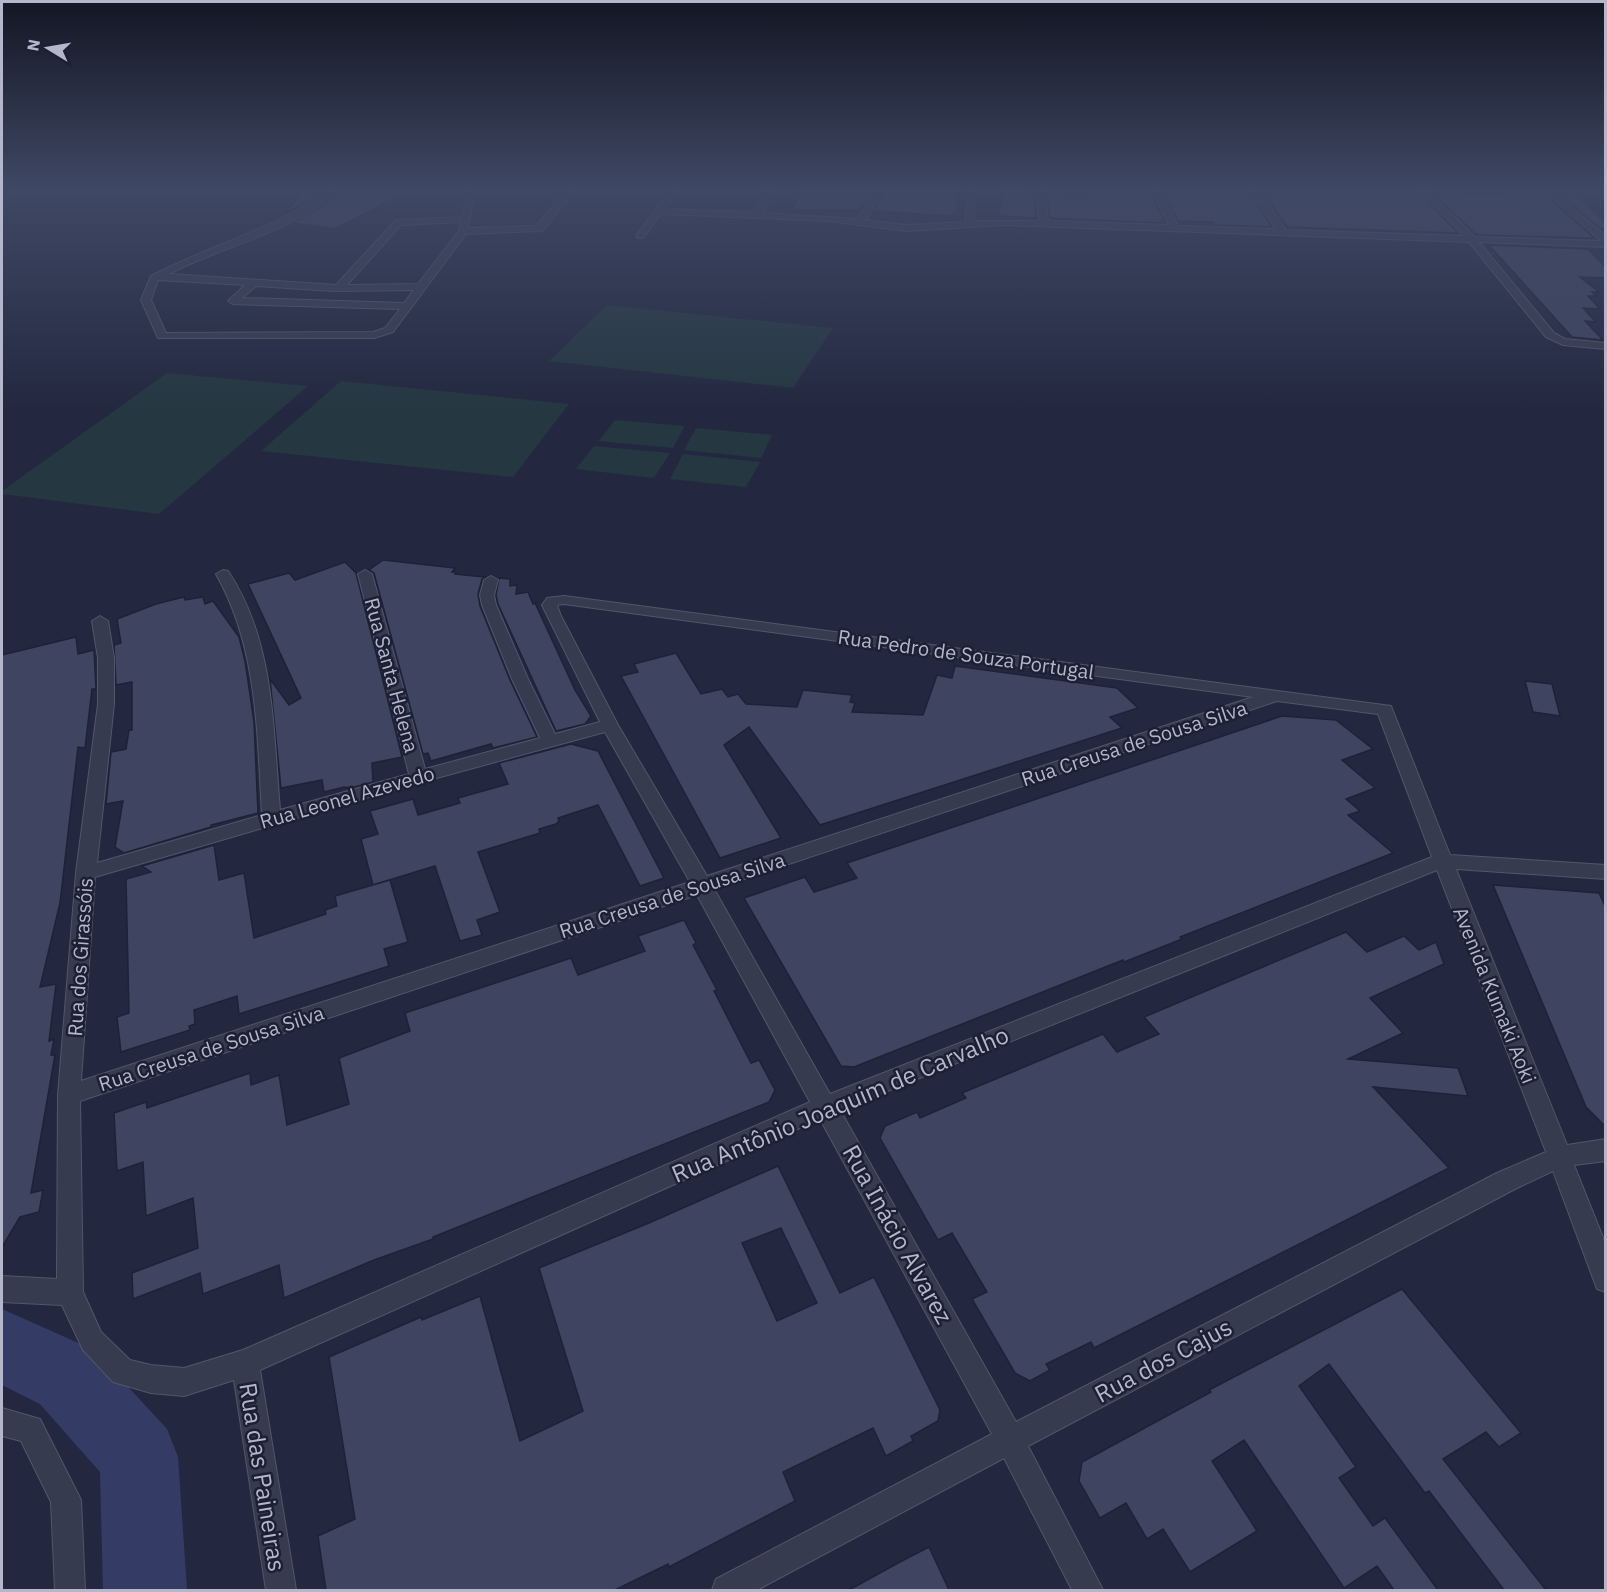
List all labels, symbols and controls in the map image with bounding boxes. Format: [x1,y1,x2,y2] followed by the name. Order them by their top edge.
[18,18,78,78] north arrow
[22,38,44,53] text: N
[358,595,426,756] street label: Rua Santa Helena
[836,623,1096,685] street label: Rua Pedro de Souza Portugal
[1018,694,1250,792] street label: Rua Creusa de Sousa Silva
[257,759,437,835] street label: Rua Leonel Azevedo
[556,846,788,944] street label: Rua Creusa de Sousa Silva
[61,877,99,1037] street label: Rua dos Girassóis
[1447,903,1543,1087] street label: Avenida Kumaki Aoki
[95,999,327,1097] street label: Rua Creusa de Sousa Silva
[667,1018,1013,1190] street label: Rua Antônio Joaquim de Carvalho
[836,1139,960,1329] street label: Rua Inácio Alvarez
[1089,1310,1237,1410] street label: Rua dos Cajus
[232,1380,294,1574] street label: Rua das Paineiras

